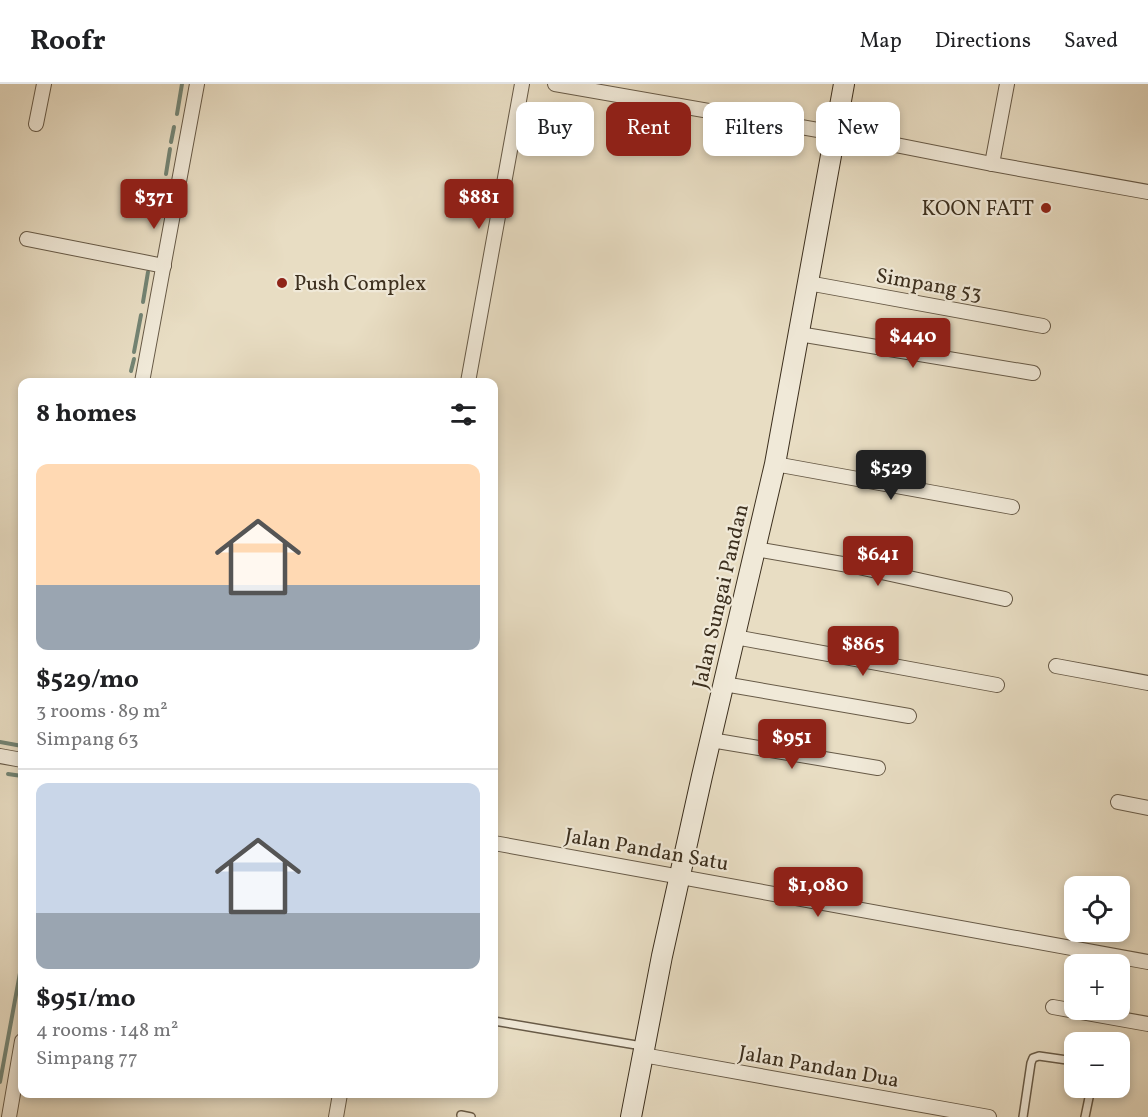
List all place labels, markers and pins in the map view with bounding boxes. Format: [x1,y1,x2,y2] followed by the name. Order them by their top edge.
[118,179,190,230] pin: $371
[443,179,515,230] pin: $881
[922,195,1034,224] place label: KOON FATT
[1039,201,1053,215] marker: KOON FATT
[294,270,426,299] place label: Push Complex
[275,276,289,290] marker: Push Complex
[877,318,949,369] pin: $440
[855,450,927,501] pin: $529
[842,536,914,587] pin: $641
[827,626,899,677] pin: $865
[756,719,828,770] pin: $951
[769,867,867,918] pin: $1,080

